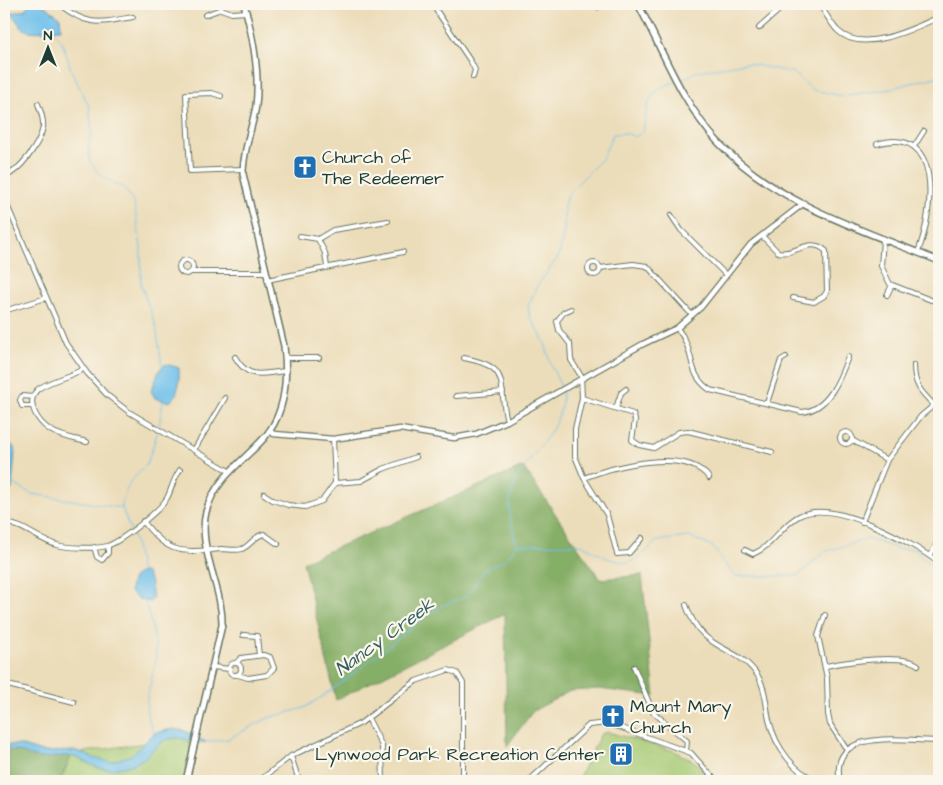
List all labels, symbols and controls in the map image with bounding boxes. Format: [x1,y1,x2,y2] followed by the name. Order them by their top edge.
[22,22,72,72] north arrow
[44,26,53,46] text: N
[322,145,444,191] place label: Church of The Redeemer
[292,154,318,180] church icon: Church of The Redeemer
[329,592,441,683] water label: Nancy Creek
[630,694,732,740] place label: Mount Mary Church
[600,703,626,729] church icon: Mount Mary Church
[608,741,634,767] building icon: Lynwood Park Recreation Center
[315,742,604,768] place label: Lynwood Park Recreation Center

